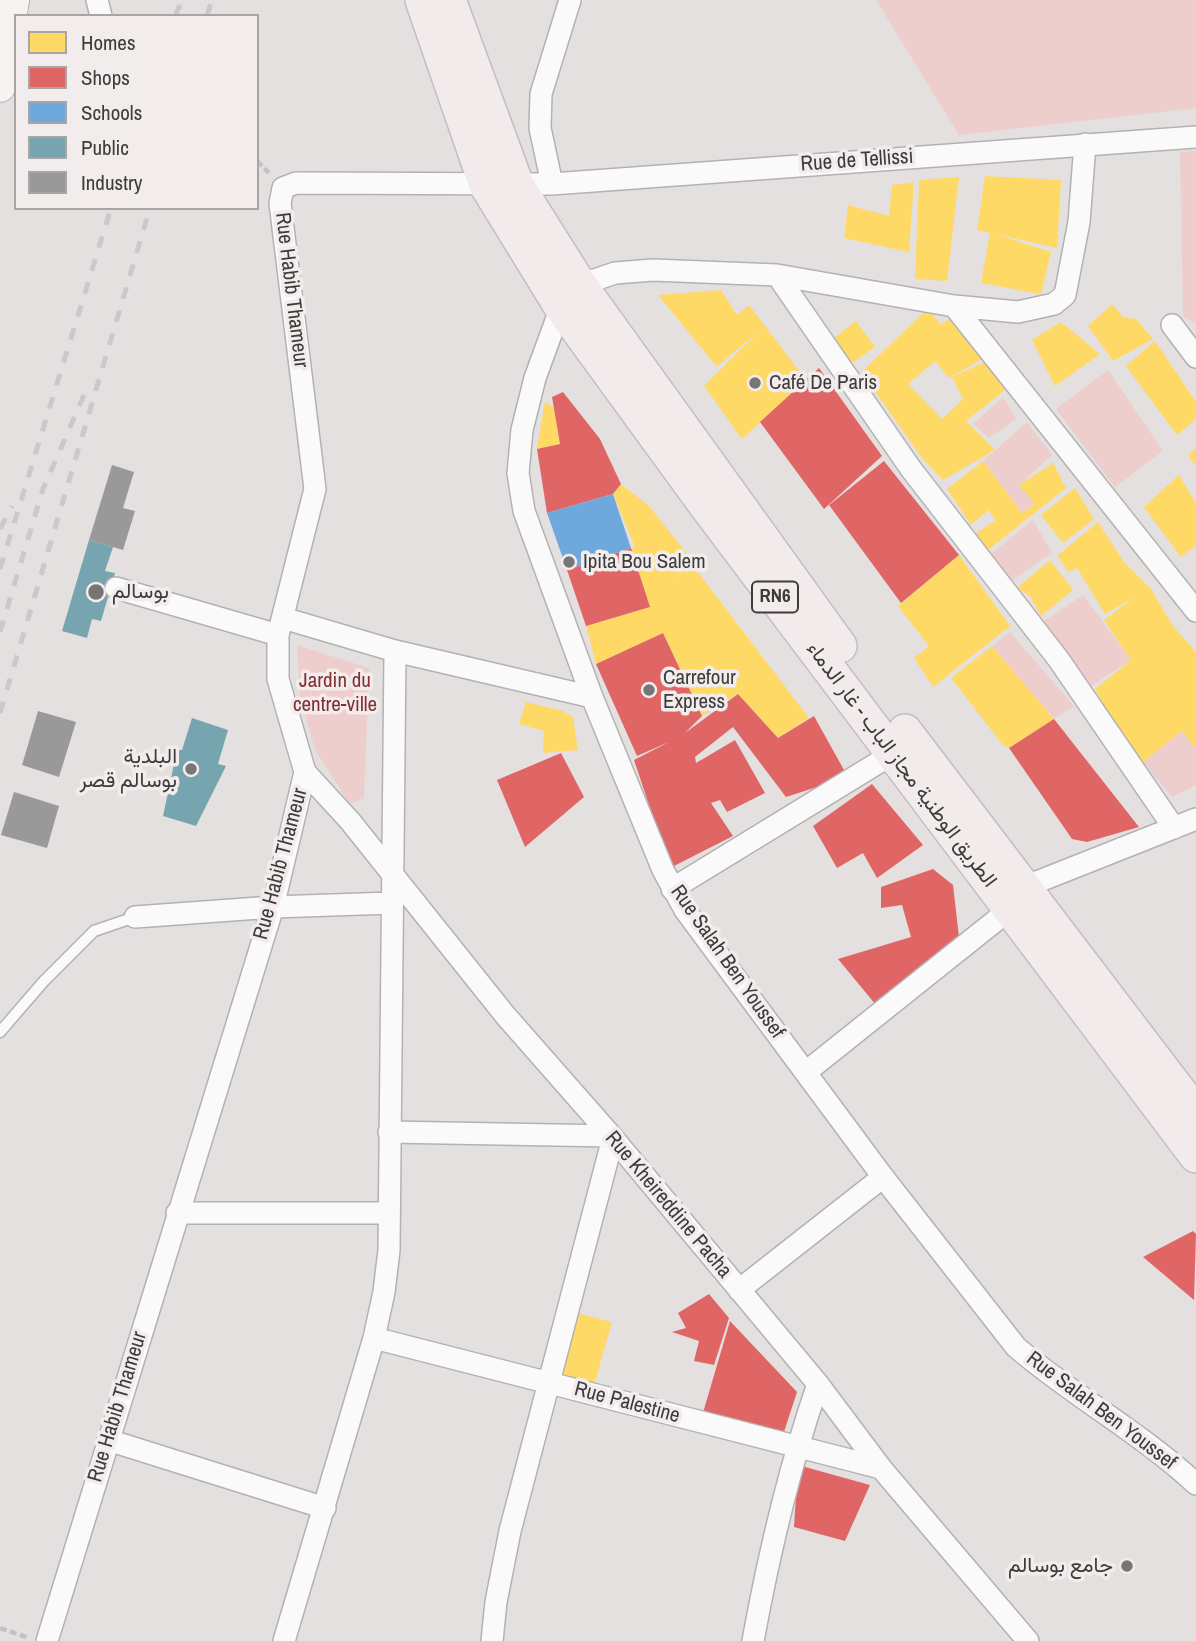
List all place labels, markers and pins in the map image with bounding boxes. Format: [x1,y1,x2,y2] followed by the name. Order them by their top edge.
[769,370,877,396] place label: Café De Paris
[747,375,763,391] marker: Café De Paris
[583,549,706,575] place label: Ipita Bou Salem
[561,554,577,570] marker: Ipita Bou Salem
[112,579,169,605] place label: بوسالم
[86,582,106,602] marker: بوسالم
[663,665,736,715] place label: Carrefour Express
[641,682,657,698] marker: Carrefour Express
[79,744,177,794] place label: البلدية بوسالم قصر
[183,761,199,777] marker: البلدية بوسالم قصر
[1008,1553,1113,1579] place label: جامع بوسالم
[1119,1558,1135,1574] marker: جامع بوسالم

